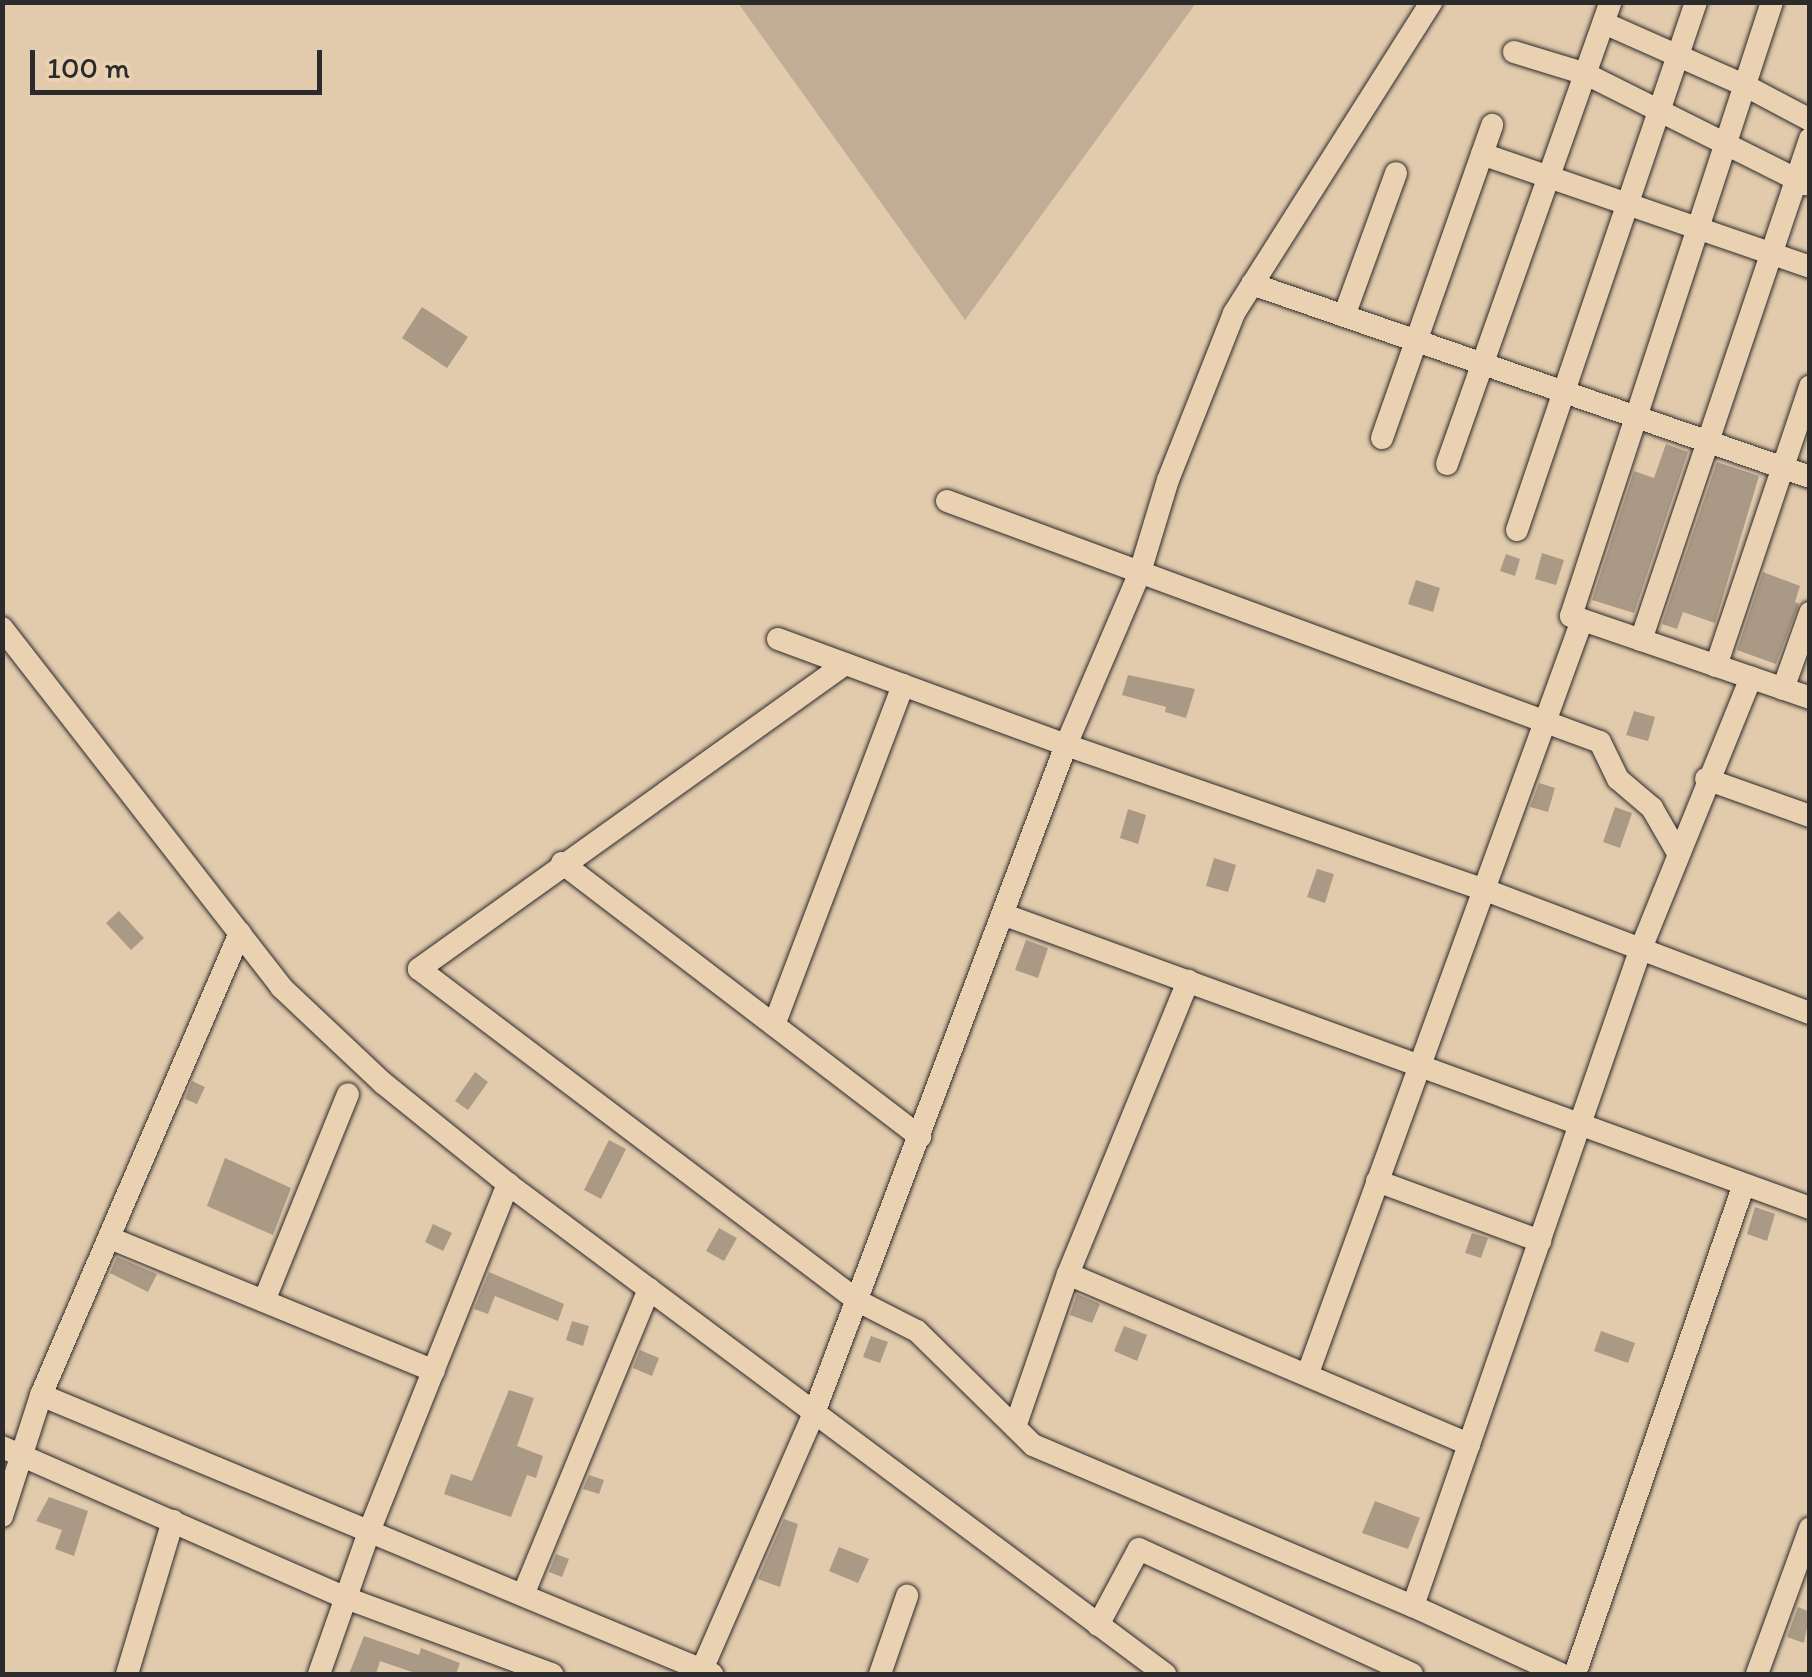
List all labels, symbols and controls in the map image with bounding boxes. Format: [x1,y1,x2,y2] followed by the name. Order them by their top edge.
[35,30,328,92] scale bar
[47,49,130,86] text: 100 m

